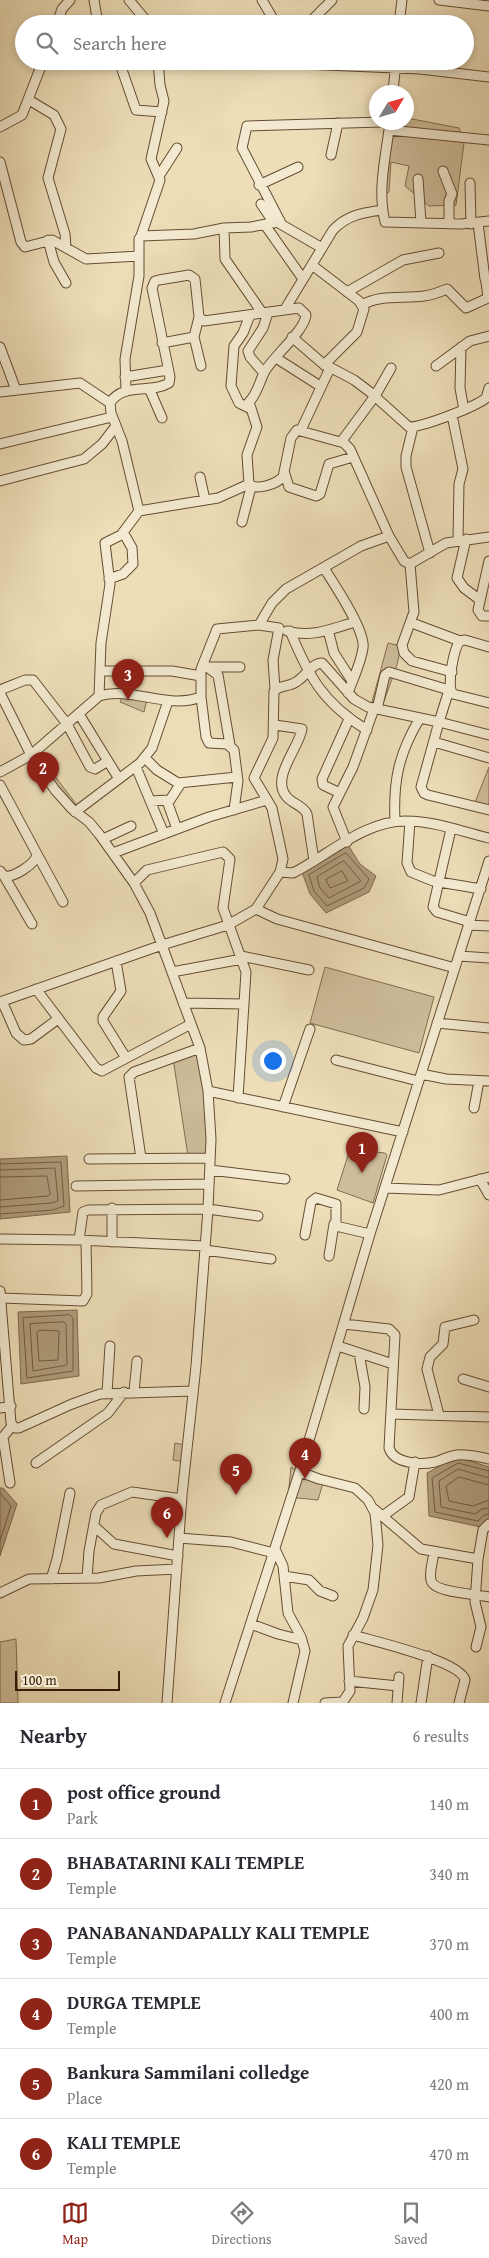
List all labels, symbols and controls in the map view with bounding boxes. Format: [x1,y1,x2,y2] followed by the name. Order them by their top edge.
[15,15,474,70] search box
[33,29,61,57] icon: search
[73,29,167,57] text: Search here
[369,85,414,130] north arrow
[112,659,144,700] pin: 3
[27,752,59,793] pin: 2
[260,1048,286,1074] your location
[346,1132,378,1173] pin: 1
[289,1438,321,1479] pin: 4
[220,1454,252,1495] pin: 5
[151,1497,183,1538] pin: 6
[15,1668,120,1691] scale bar
[22,1670,57,1690] text: 100 m
[20,1720,87,1751] text: Nearby
[412,1724,469,1748] text: 6 results
[67,1778,221,1806] text: post office ground
[32,1792,40,1816] text: 1
[429,1792,469,1816] text: 140 m
[67,1806,98,1830] text: Park
[67,1848,304,1876] text: BHABATARINI KALI TEMPLE
[32,1862,40,1886] text: 2
[429,1862,469,1886] text: 340 m
[67,1876,117,1900] text: Temple
[67,1918,369,1946] text: PANABANANDAPALLY KALI TEMPLE
[32,1932,40,1956] text: 3
[429,1932,469,1956] text: 370 m
[67,1946,117,1970] text: Temple
[67,1988,201,2016] text: DURGA TEMPLE
[32,2002,40,2026] text: 4
[429,2002,469,2026] text: 400 m
[67,2016,117,2040] text: Temple
[67,2058,309,2086] text: Bankura Sammilani colledge
[32,2072,40,2096] text: 5
[429,2072,469,2096] text: 420 m
[67,2086,102,2110] text: Place
[67,2128,180,2156] text: KALI TEMPLE
[32,2142,40,2166] text: 6
[429,2142,469,2166] text: 470 m
[67,2156,117,2180] text: Temple
[61,2199,89,2249] tab: Map
[211,2199,272,2249] tab: Directions
[394,2199,428,2249] tab: Saved

